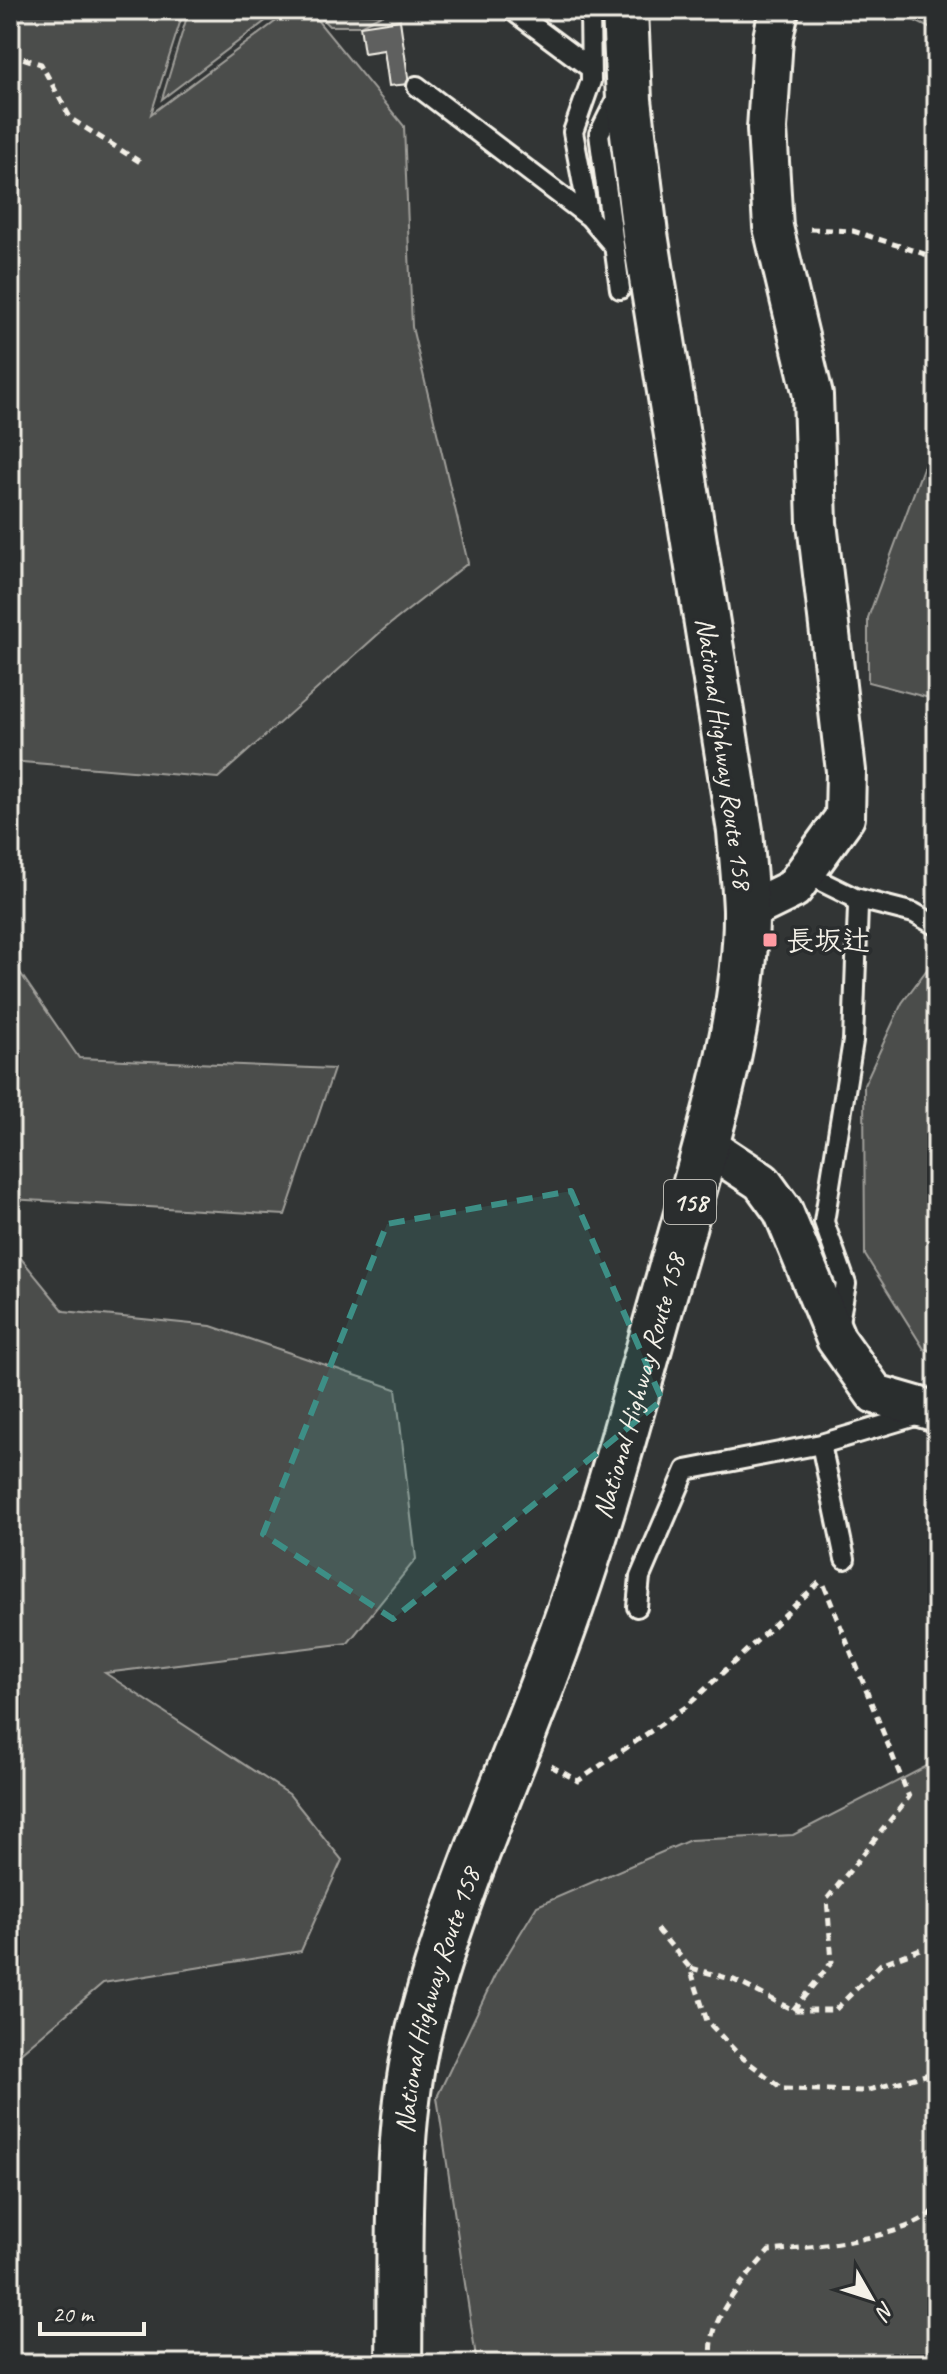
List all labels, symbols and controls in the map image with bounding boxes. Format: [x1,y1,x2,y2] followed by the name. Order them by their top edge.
[688,615,761,893] street label: National Highway Route 158
[786,923,870,958] place label: 長坂辻
[761,931,779,949] marker: 長坂辻
[664,1180,716,1224] road number: 158
[584,1247,694,1523] street label: National Highway Route 158
[387,1860,489,2135] street label: National Highway Route 158
[831,2258,911,2338] north arrow
[40,2286,144,2336] scale bar
[868,2296,901,2327] text: N
[52,2299,95,2329] text: 20 m

